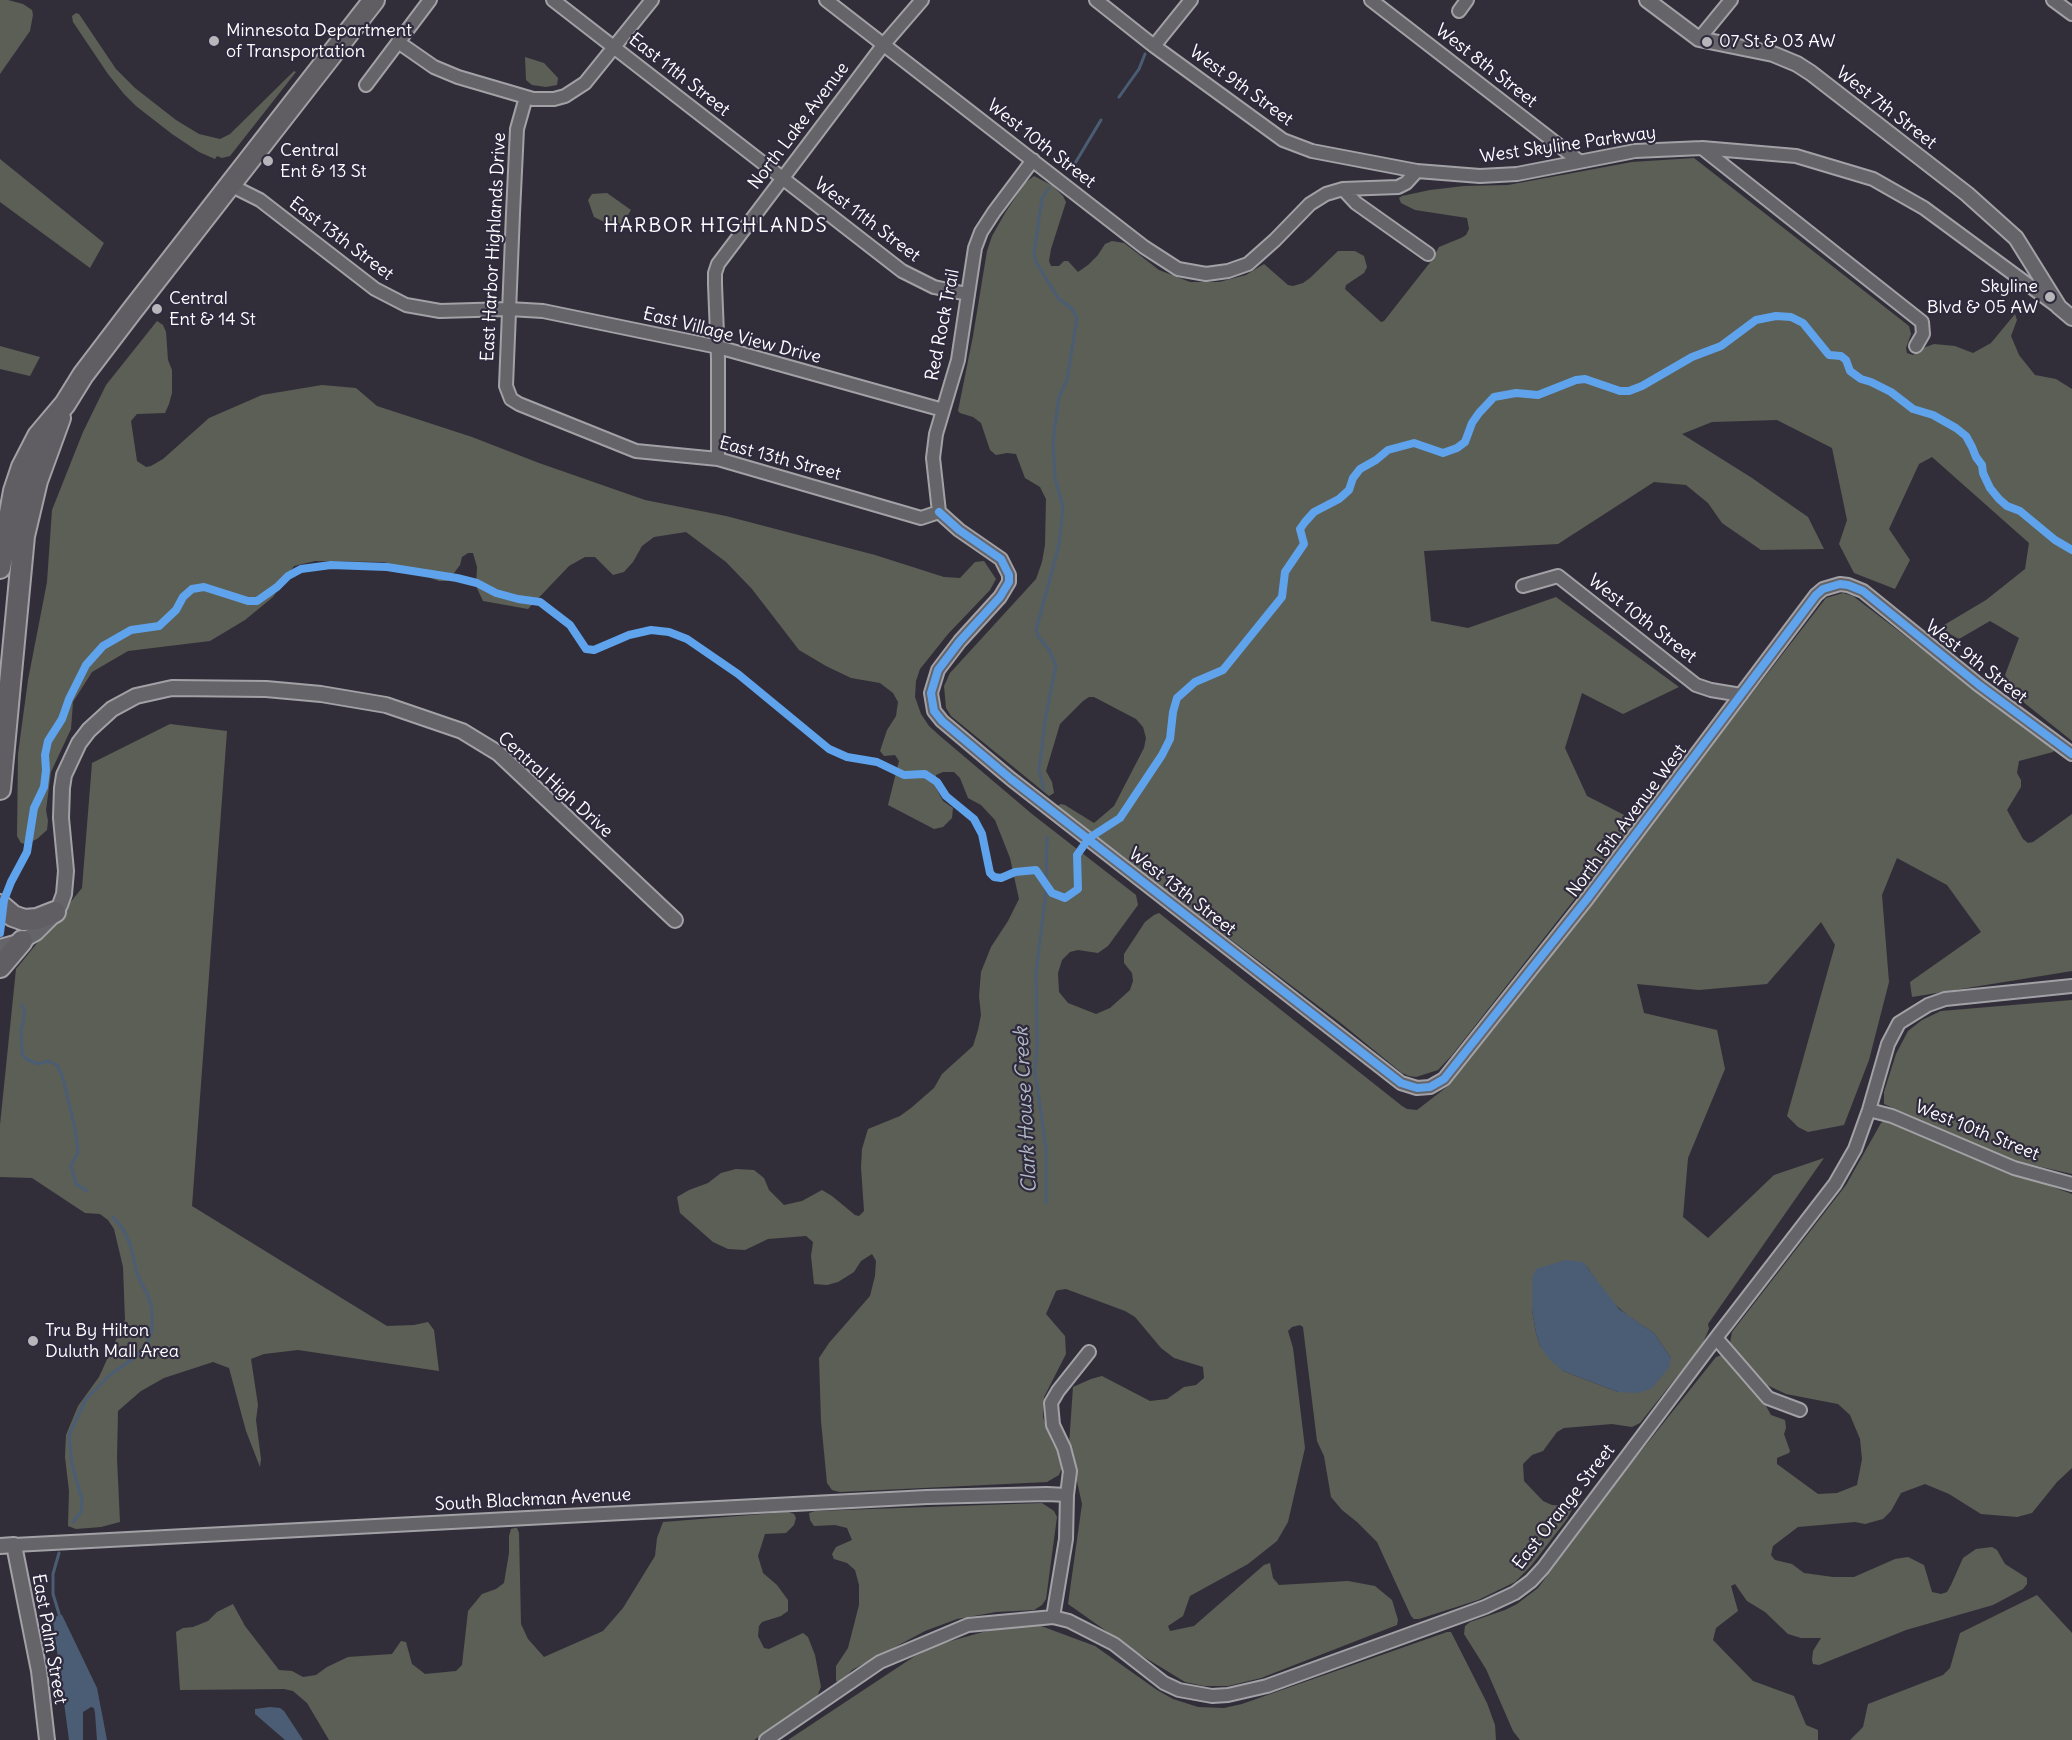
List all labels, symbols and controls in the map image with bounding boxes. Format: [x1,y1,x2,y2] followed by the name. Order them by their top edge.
[226,20,412,63] place label: Minnesota Department of Transportation
[1431,20,1541,112] street label: West 8th Street
[624,29,734,121] street label: East 11th Street
[1719,31,1836,53] place label: 07 St & 03 AW
[207,34,221,48] marker: Minnesota Department of Transportation
[1700,35,1714,49] marker: 07 St & 03 AW
[1185,41,1297,131] street label: West 9th Street
[744,58,854,194] street label: North Lake Avenue
[1831,62,1941,154] street label: West 7th Street
[982,95,1100,193] street label: West 10th Street
[1479,122,1657,168] street label: West Skyline Parkway
[477,132,511,362] street label: East Harbor Highlands Drive
[280,140,367,182] place label: Central Ent & 13 St
[261,154,275,168] marker: Central Ent & 13 St
[810,173,924,267] street label: West 11th Street
[284,193,398,285] street label: East 13th Street
[604,214,828,238] district label: HARBOR HIGHLANDS
[922,267,964,383] street label: Red Rock Trail
[1927,276,2038,318] place label: Skyline Blvd & 05 AW
[169,288,256,330] place label: Central Ent & 14 St
[2043,290,2057,304] marker: Skyline Blvd & 05 AW
[150,302,164,316] marker: Central Ent & 14 St
[641,303,823,369] street label: East Village View Drive
[717,432,843,486] street label: East 13th Street
[1583,570,1701,668] street label: West 10th Street
[1921,616,2031,708] street label: West 9th Street
[493,728,617,842] street label: Central High Drive
[1562,740,1692,902] street label: North 5th Avenue West
[1124,843,1240,941] street label: West 13th Street
[1010,1026,1042,1194] water label: Clark House Creek
[1912,1096,2042,1166] street label: West 10th Street
[45,1320,179,1362] place label: Tru By Hilton Duluth Mall Area
[26,1334,40,1348] marker: Tru By Hilton Duluth Mall Area
[1508,1440,1620,1574] street label: East Orange Street
[434,1484,632,1516] street label: South Blackman Avenue
[27,1572,71,1706] street label: East Palm Street

